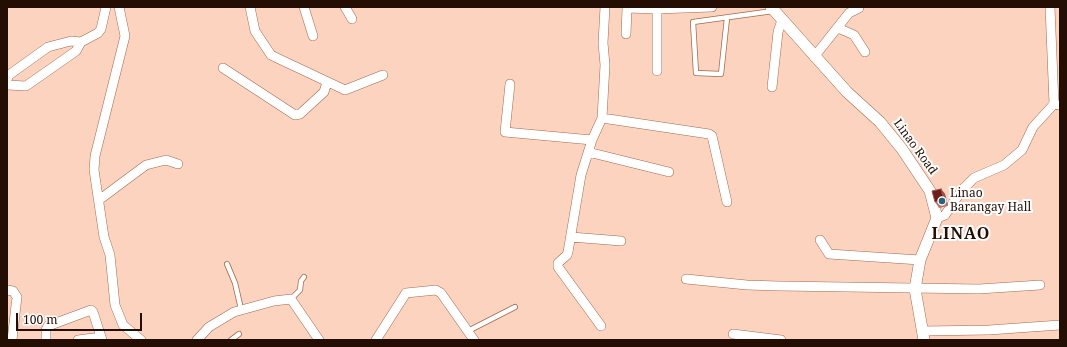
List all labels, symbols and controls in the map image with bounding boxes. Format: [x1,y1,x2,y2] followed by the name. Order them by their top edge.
[890,117,940,177] street label: Linao Road
[950,187,1031,215] place label: Linao Barangay Hall
[937,196,947,206] marker: Linao Barangay Hall
[932,224,990,244] district label: LINAO
[18,305,144,331] scale bar
[23,311,58,328] text: 100 m

